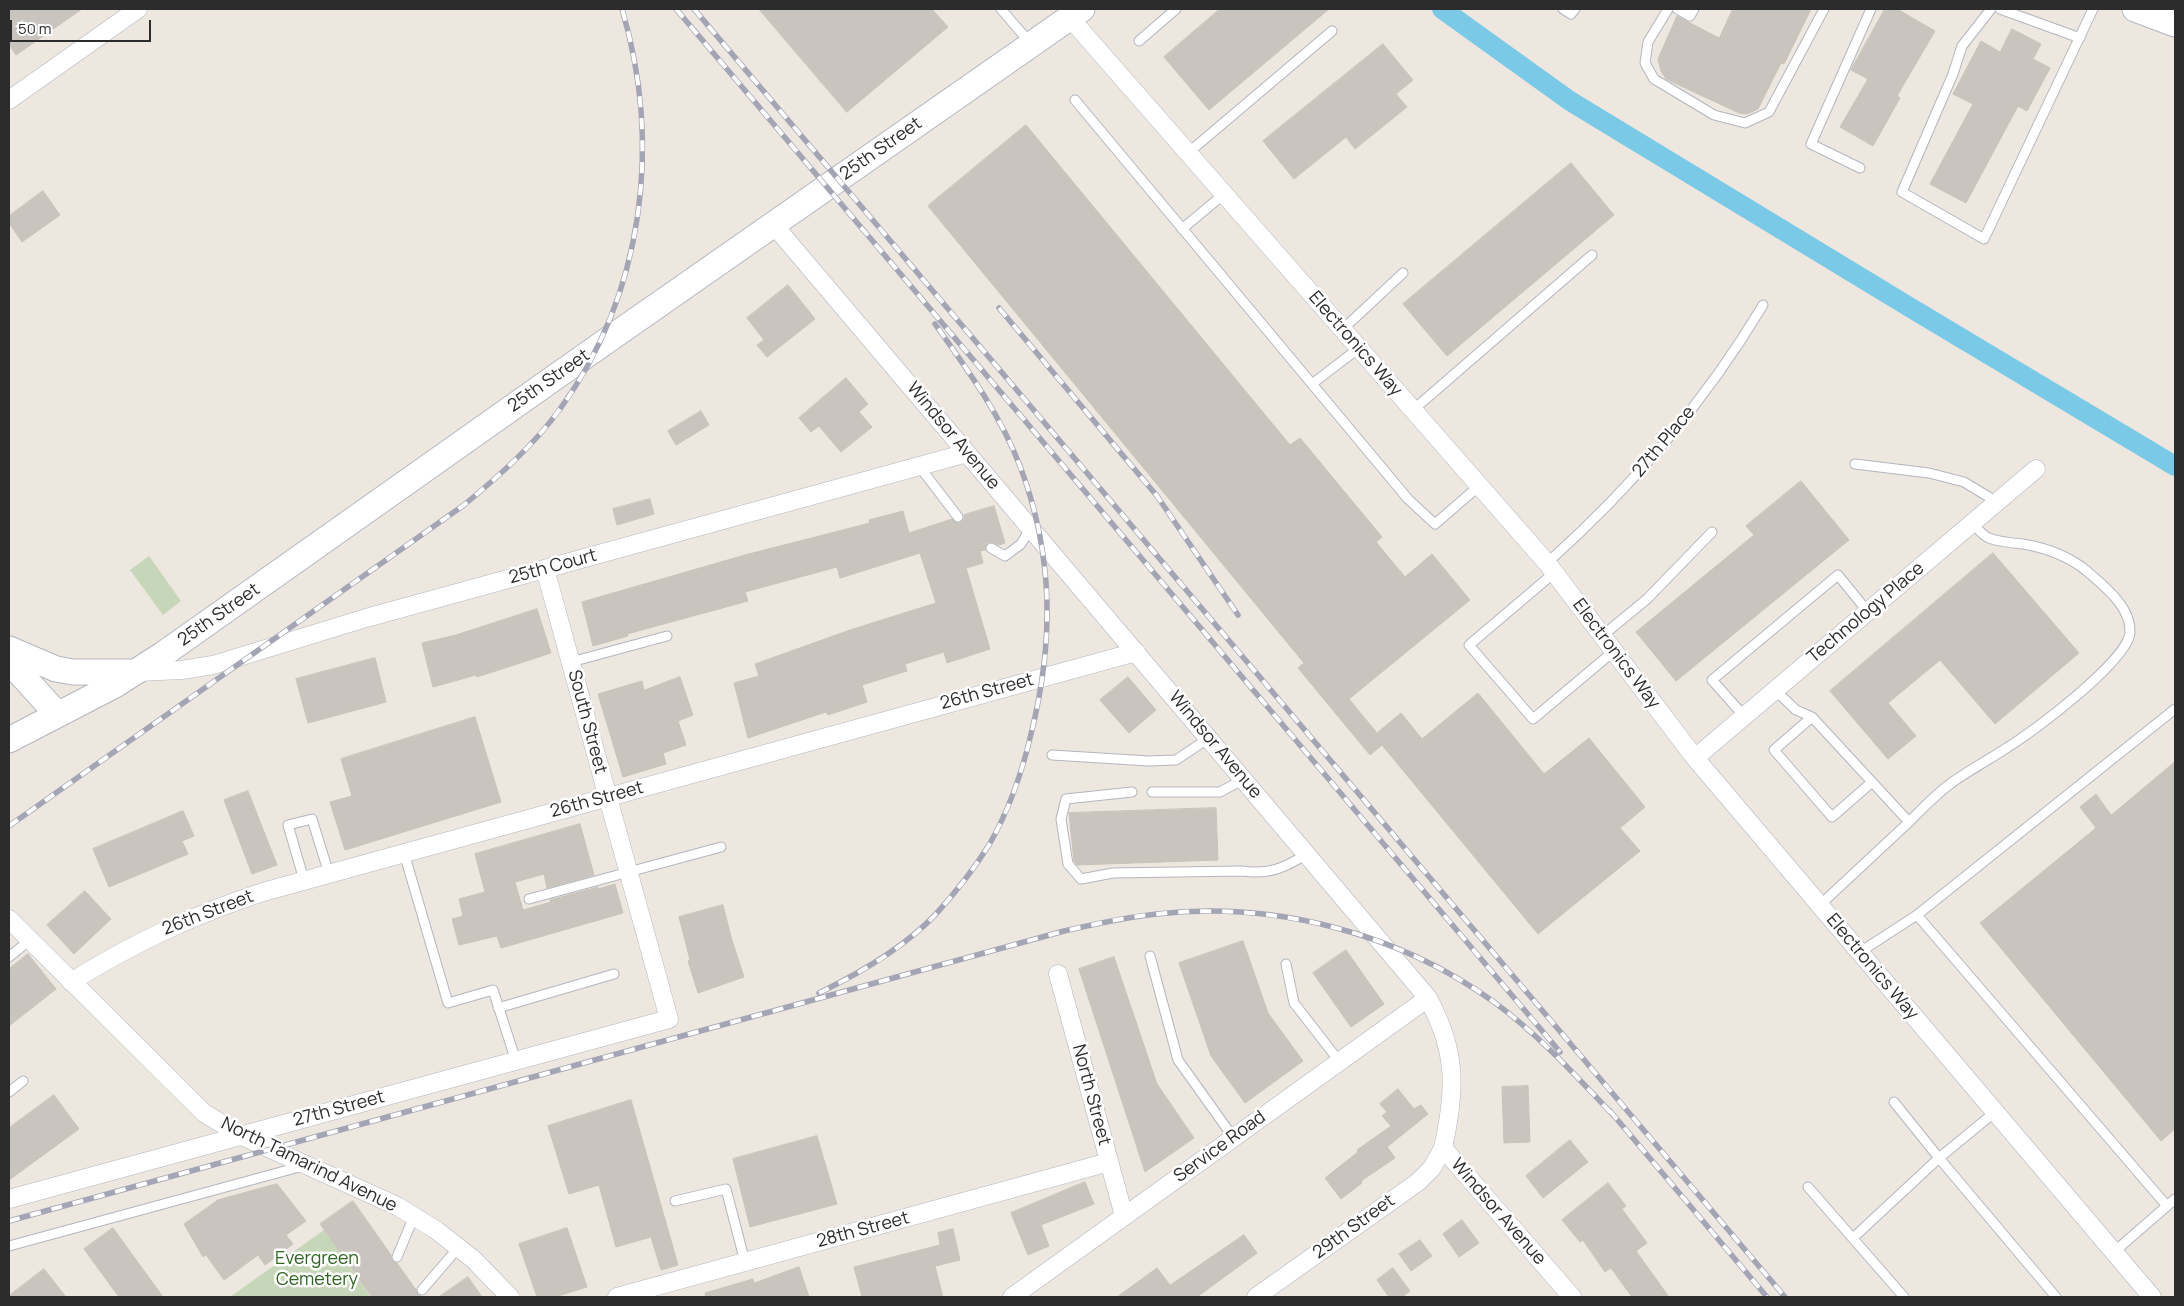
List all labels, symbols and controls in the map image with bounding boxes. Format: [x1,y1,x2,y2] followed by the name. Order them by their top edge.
[12,10,154,42] scale bar
[18,18,52,39] text: 50 m
[836,113,926,185] street label: 25th Street
[1304,287,1406,401] street label: Electronics Way
[504,345,594,417] street label: 25th Street
[902,378,1004,494] street label: Windsor Avenue
[1628,402,1700,482] street label: 27th Place
[507,545,599,589] street label: 25th Court
[1803,558,1929,668] street label: Technology Place
[174,579,264,651] street label: 25th Street
[1568,595,1664,713] street label: Electronics Way
[563,668,611,776] street label: South Street
[938,669,1036,715] street label: 26th Street
[1164,687,1266,803] street label: Windsor Avenue
[548,777,646,823] street label: 26th Street
[159,886,257,940] street label: 26th Street
[1821,909,1923,1025] street label: Electronics Way
[1067,1042,1115,1148] street label: North Street
[291,1086,387,1132] street label: 27th Street
[1170,1107,1270,1187] street label: Service Road
[218,1113,400,1217] street label: North Tamarind Avenue
[1446,1154,1550,1270] street label: Windsor Avenue
[1309,1190,1399,1264] street label: 29th Street
[814,1207,912,1253] street label: 28th Street
[275,1248,359,1290] park label: Evergreen Cemetery

